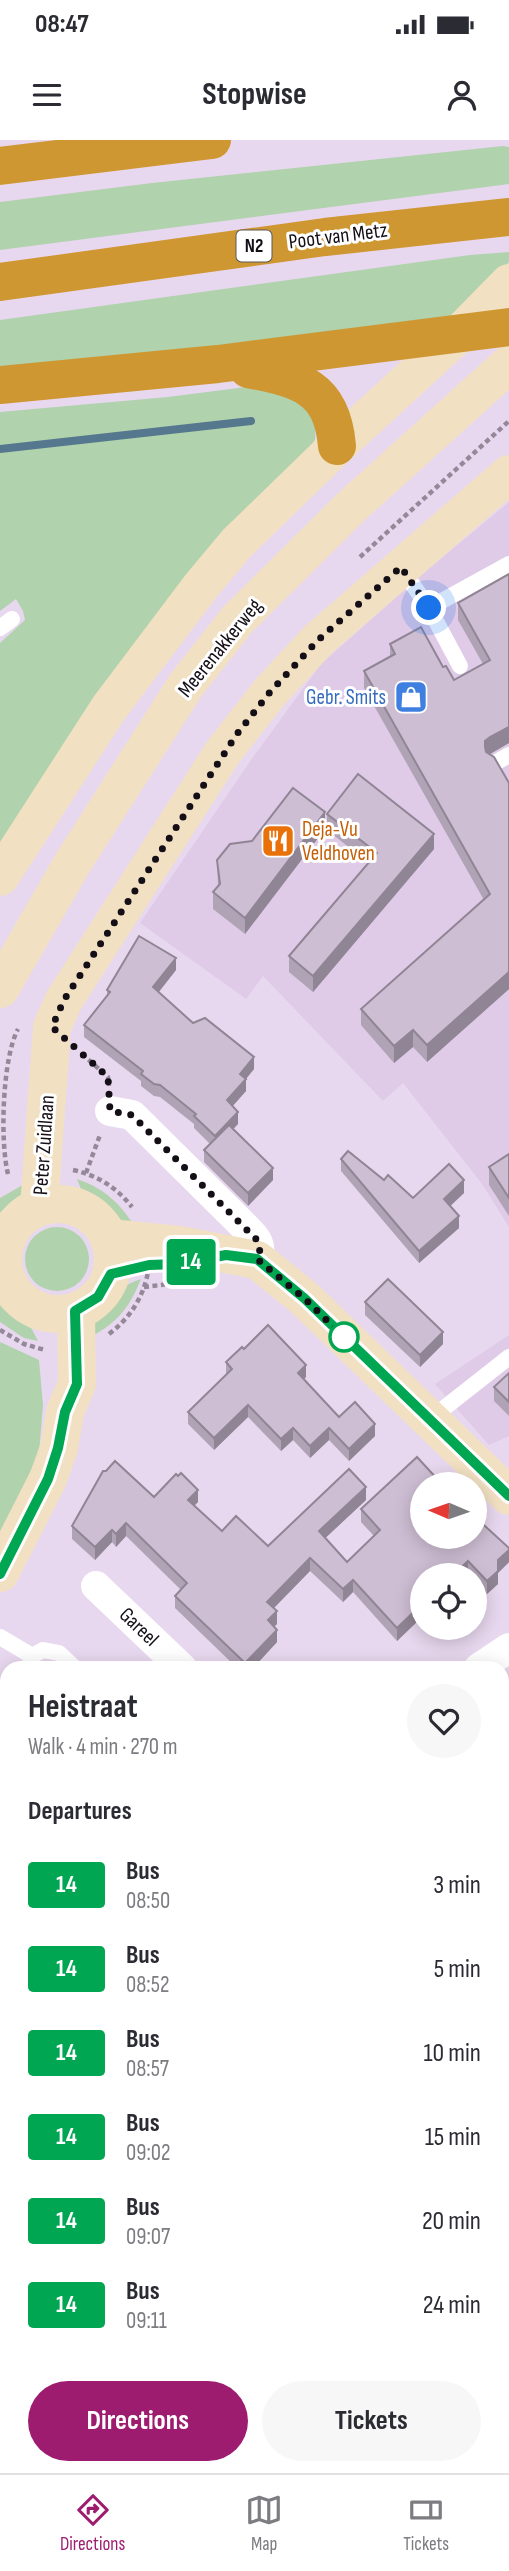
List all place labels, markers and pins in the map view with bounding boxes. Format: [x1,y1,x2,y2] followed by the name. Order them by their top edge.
[392,678,430,716] shop icon: Gebr. Smits
[306,685,386,710] place label: Gebr. Smits
[302,817,375,866] place label: Deja-Vu Veldhoven
[259,822,297,860] restaurant icon: Deja-Vu Veldhoven
[329,1322,359,1352] unlabelled marker

